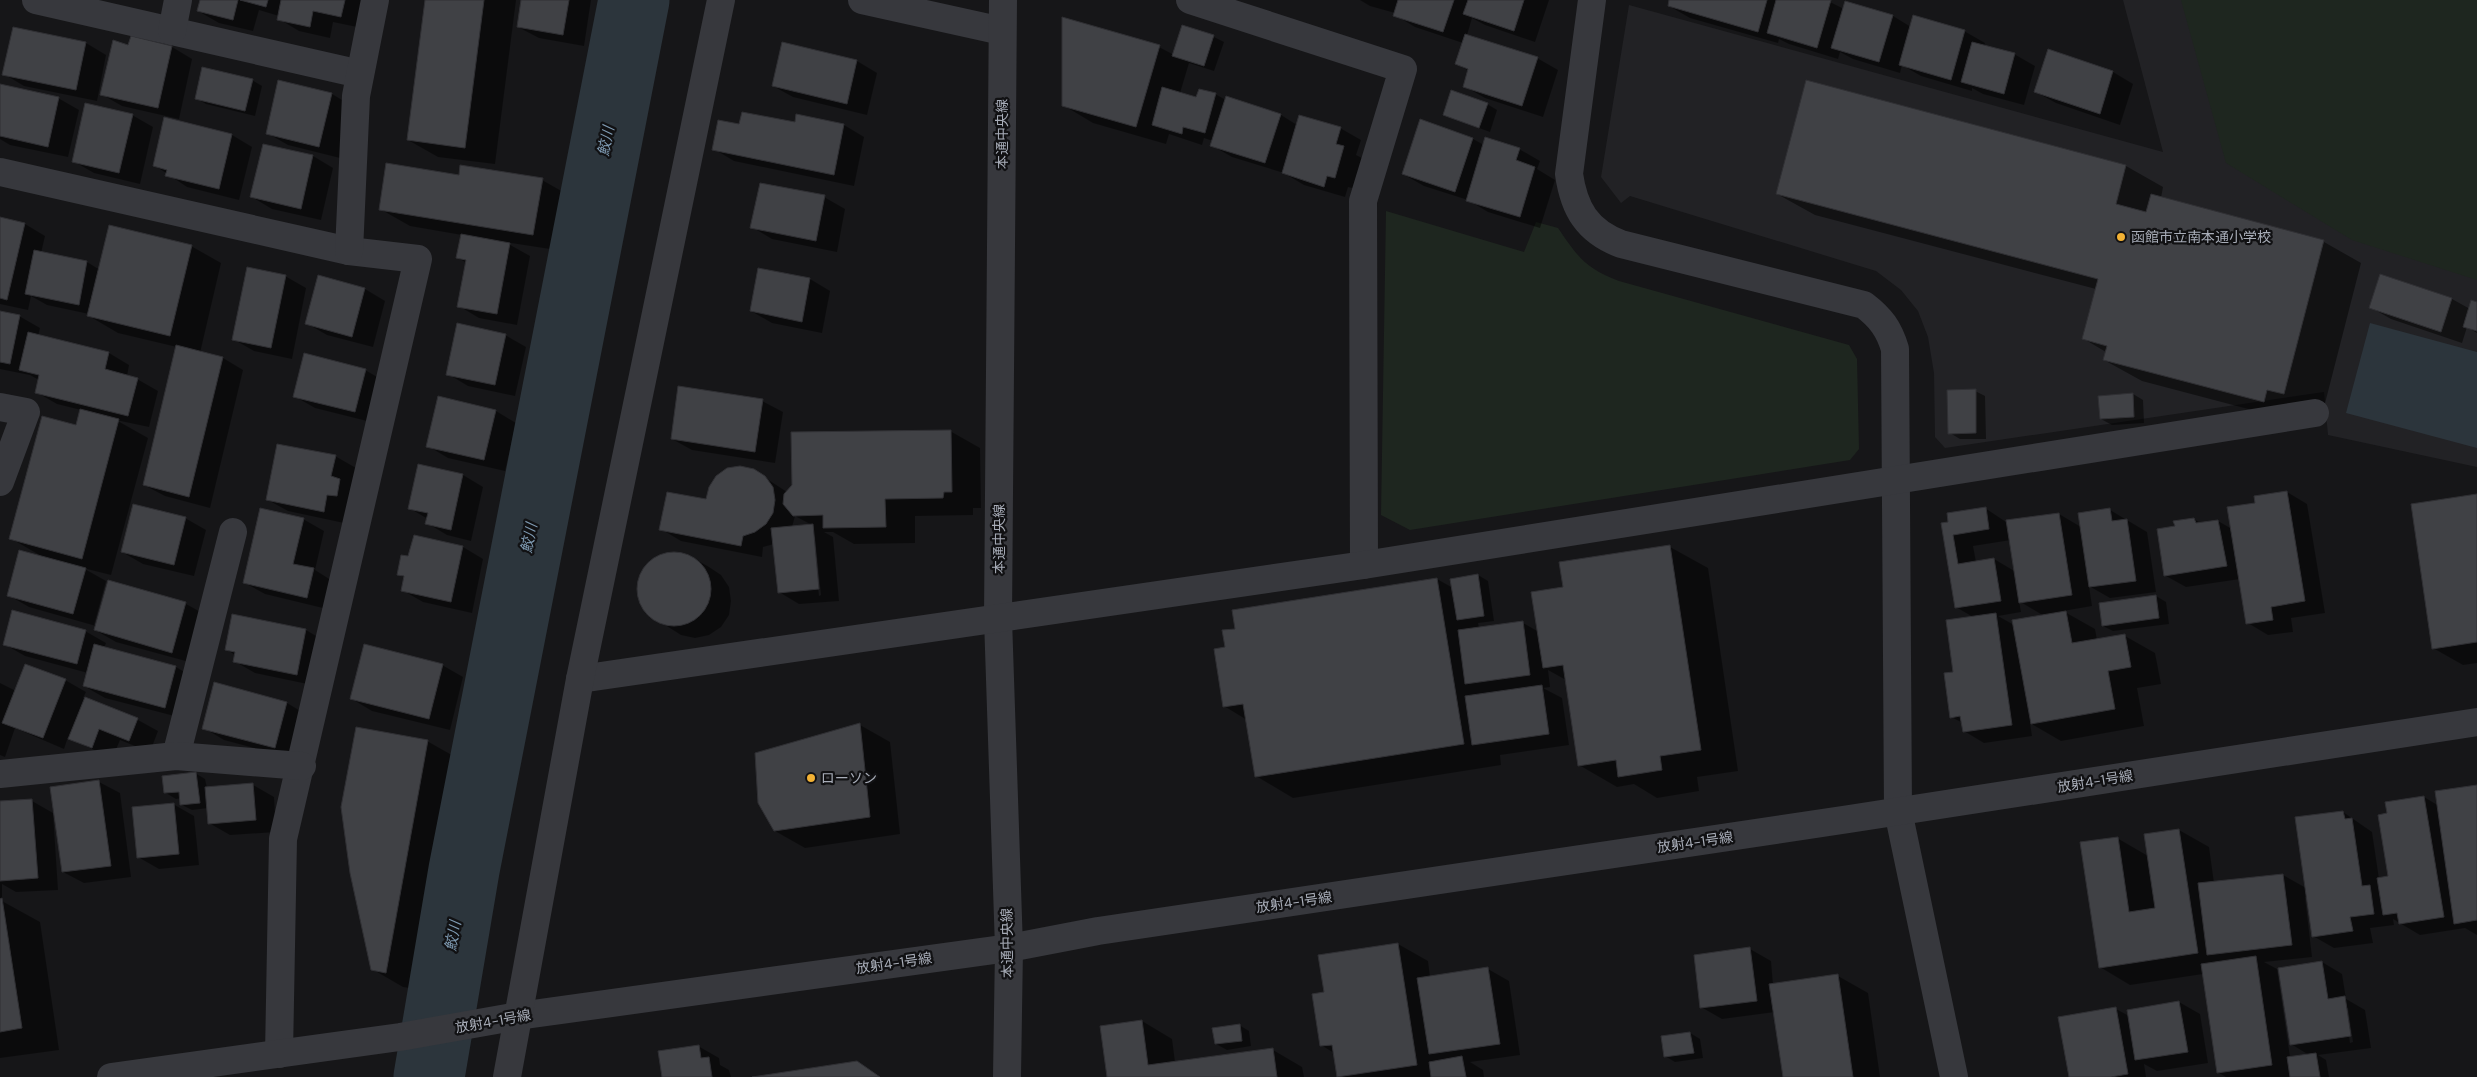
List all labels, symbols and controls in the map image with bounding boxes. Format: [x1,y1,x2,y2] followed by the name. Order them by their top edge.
[993,99,1011,169] street label: 本通中央線
[593,122,619,158] water label: 鮫川
[2131,228,2271,246] place label: 函館市立南本通小学校
[2115,231,2127,243] marker: 函館市立南本通小学校
[990,504,1008,574] street label: 本通中央線
[516,519,542,555] water label: 鮫川
[2056,766,2134,796] street label: 放射4-1号線
[821,769,877,787] place label: ローソン
[805,772,817,784] marker: ローソン
[1656,828,1734,856] street label: 放射4-1号線
[1255,888,1333,916] street label: 放射4-1号線
[997,908,1017,978] street label: 本通中央線
[441,918,466,953] water label: 鮫川
[855,949,933,977] street label: 放射4-1号線
[454,1005,532,1037] street label: 放射4-1号線

